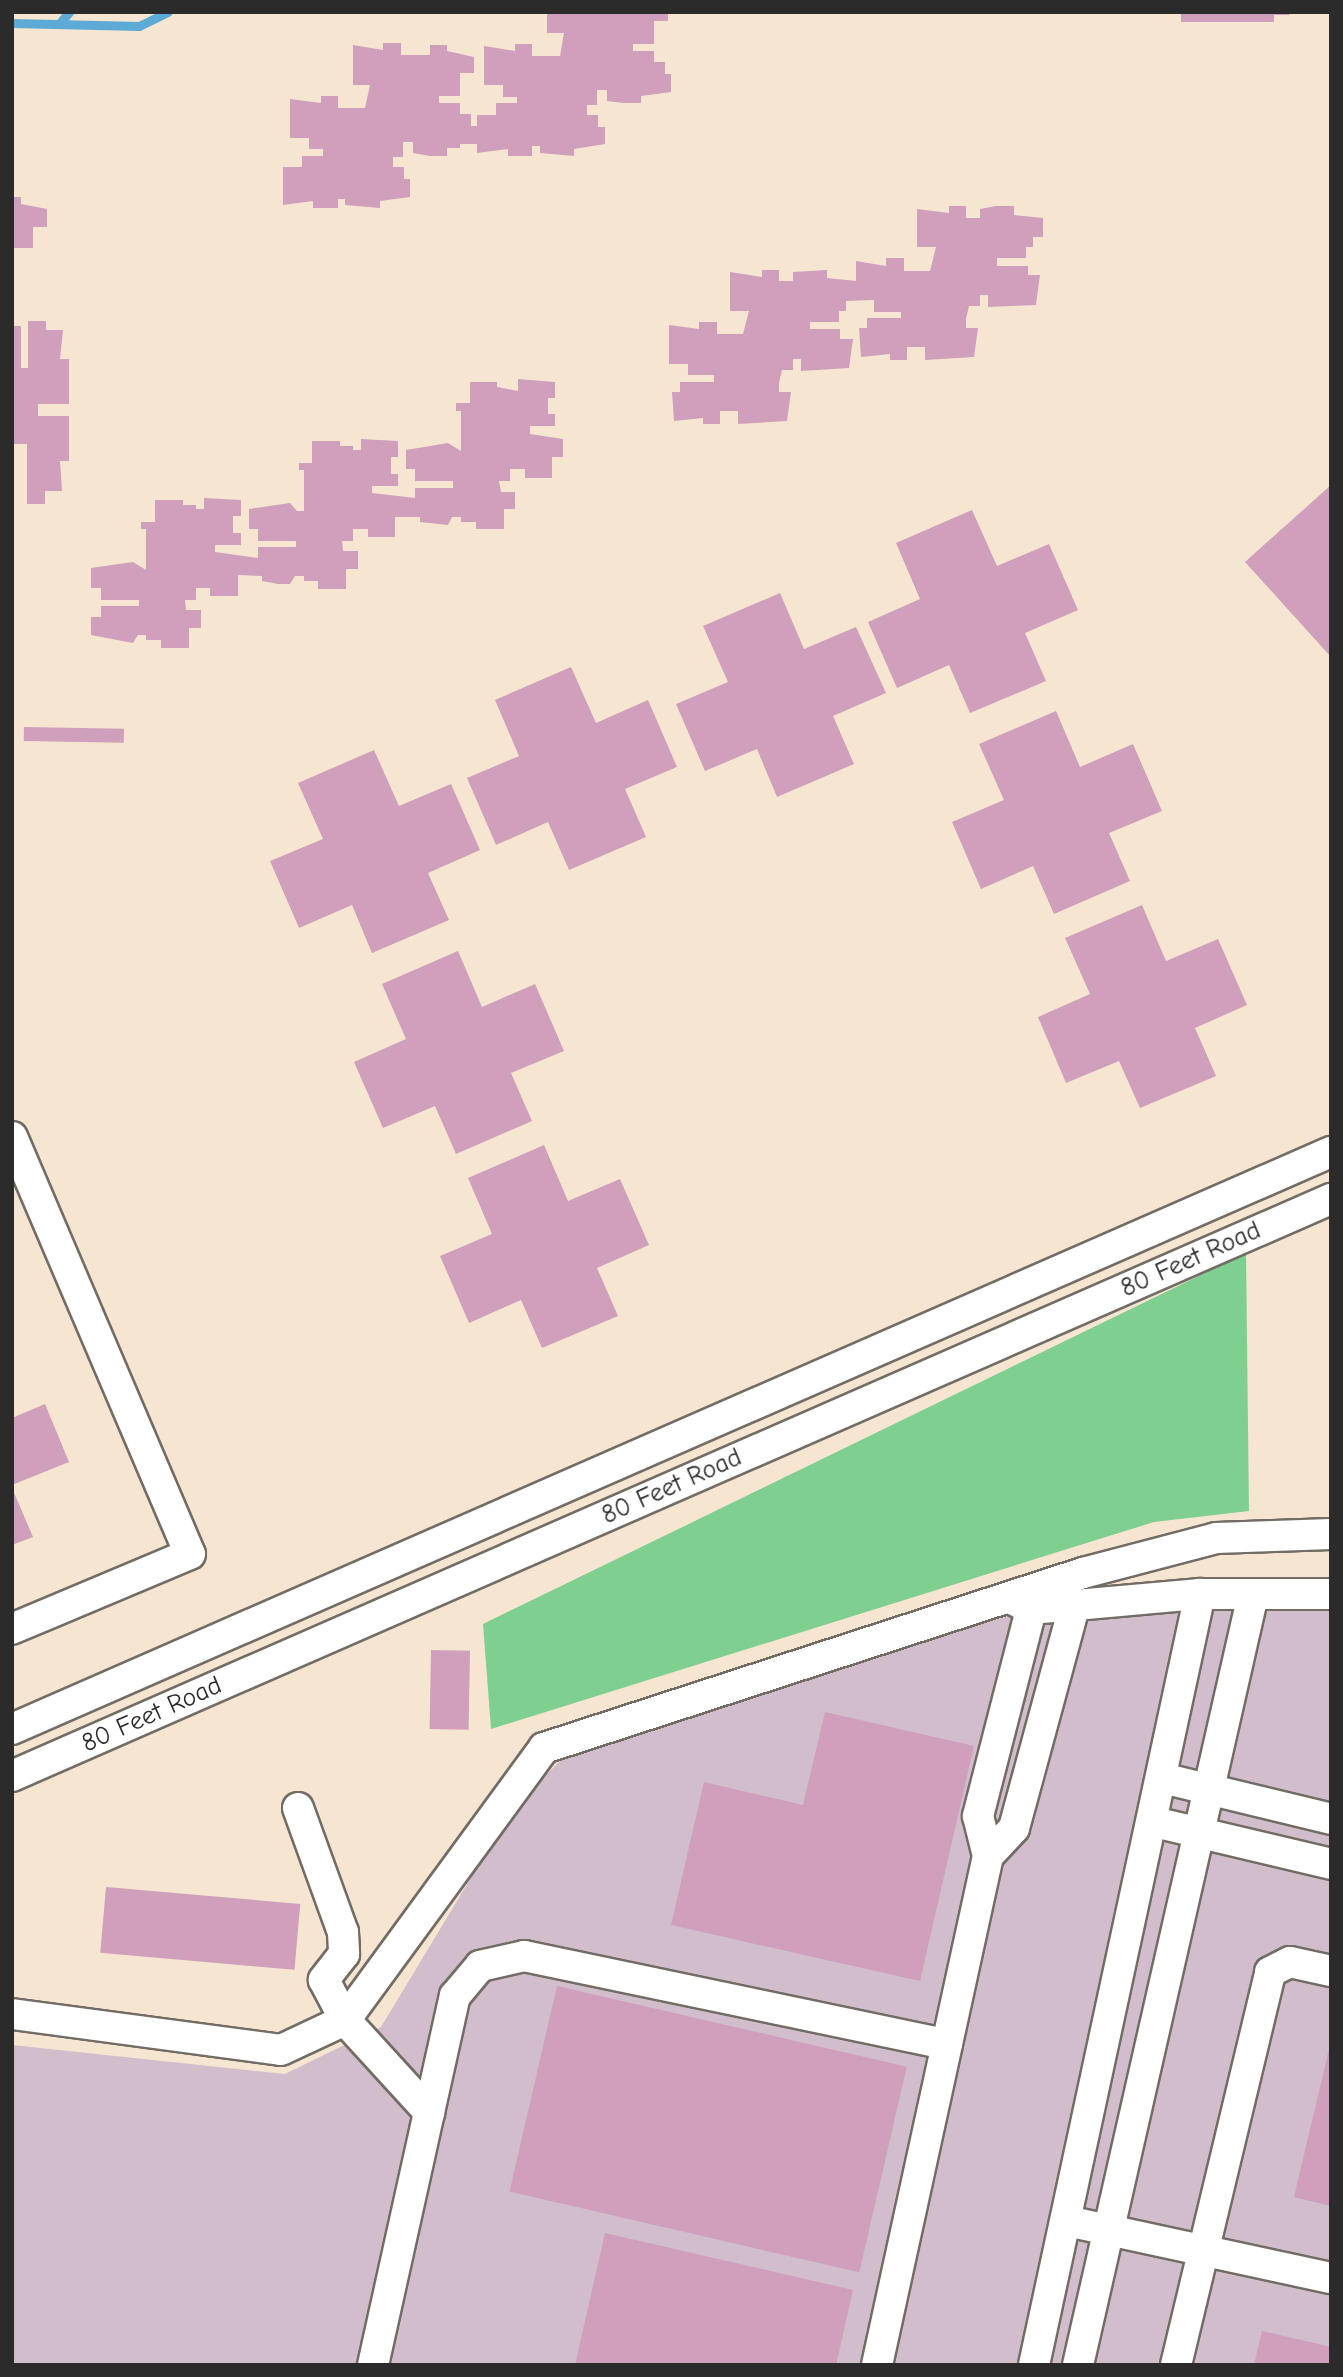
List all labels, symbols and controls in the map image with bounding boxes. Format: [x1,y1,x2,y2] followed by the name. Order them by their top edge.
[1116,1215,1266,1305] street label: 80 Feet Road
[597,1442,747,1532] street label: 80 Feet Road
[77,1670,227,1760] street label: 80 Feet Road

